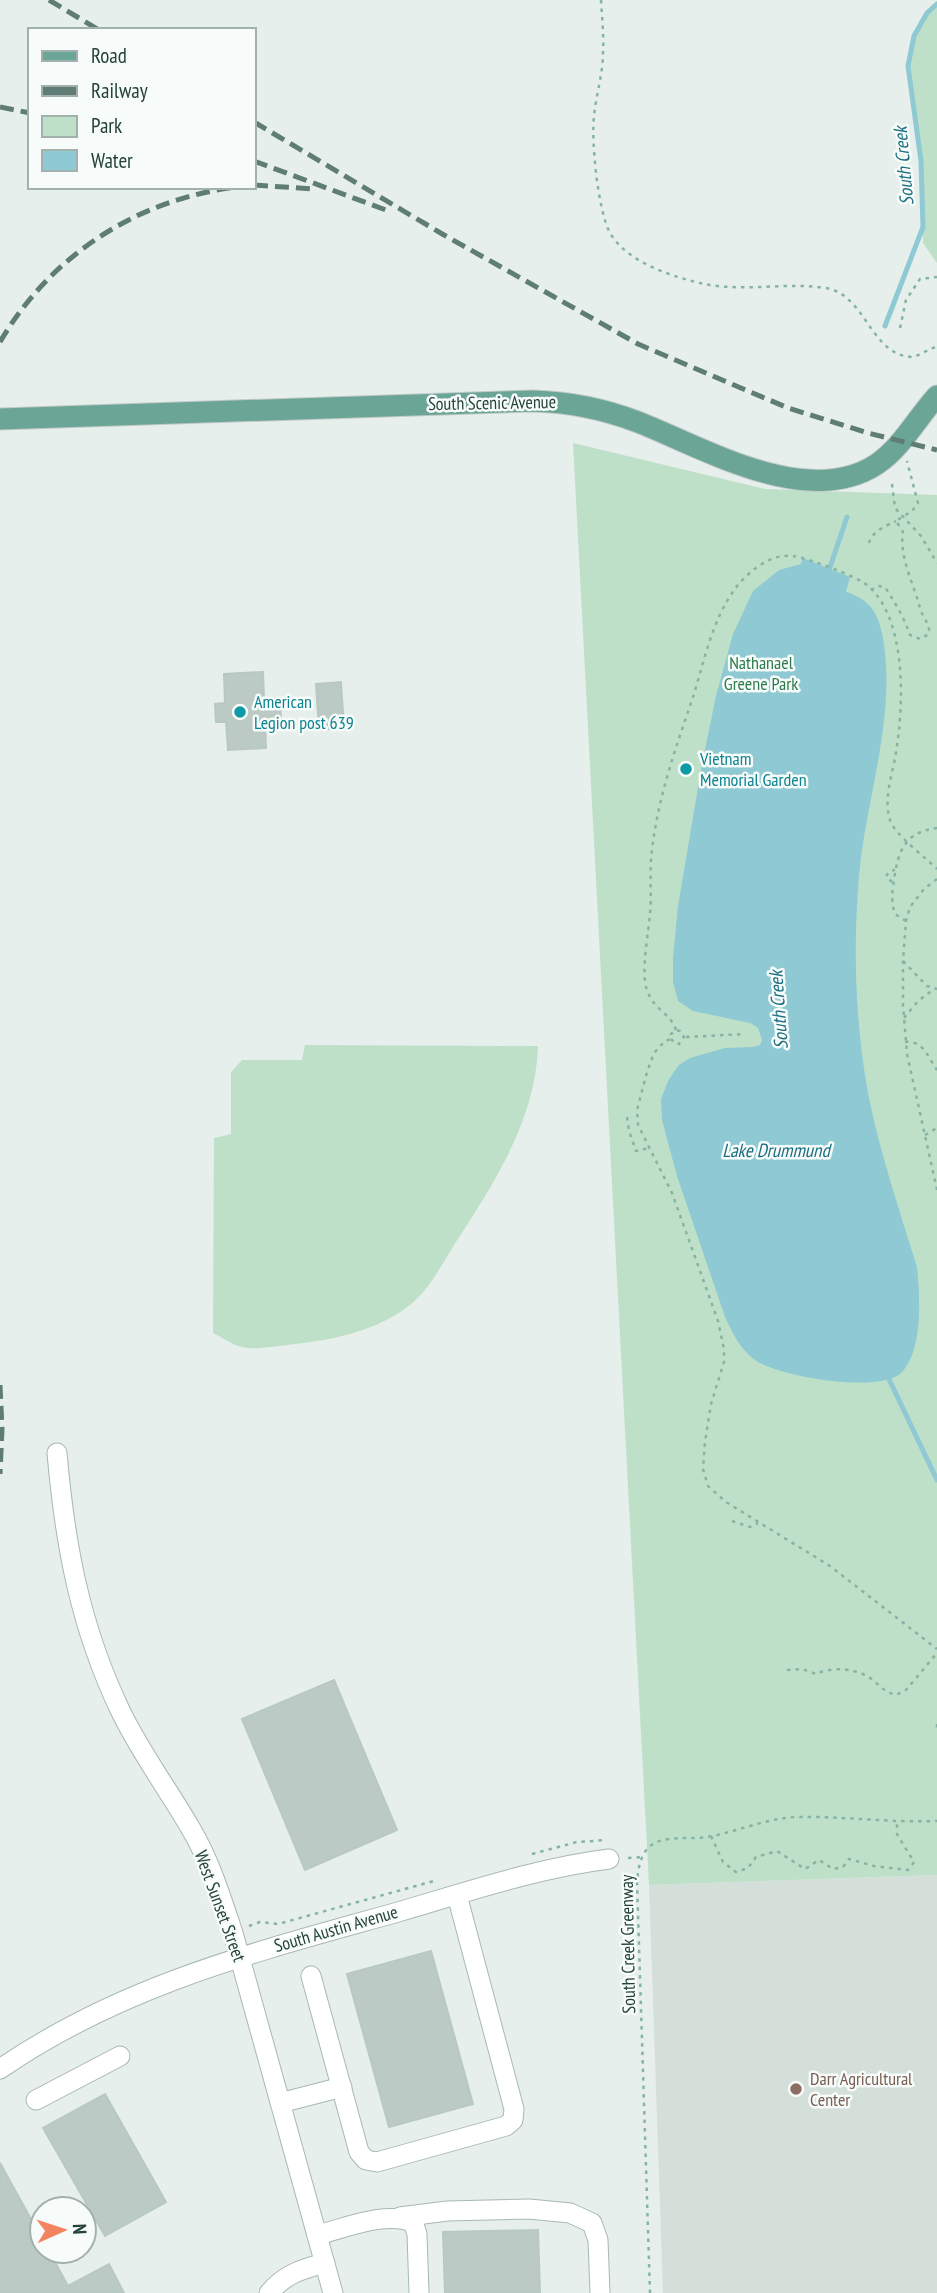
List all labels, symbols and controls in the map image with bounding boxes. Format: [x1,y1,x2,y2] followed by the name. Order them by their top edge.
[28,28,256,189] legend
[91,42,127,69] text: Road
[91,77,148,104] text: Railway
[91,112,122,139] text: Park
[887,123,918,206] water label: South Creek
[91,147,133,174] text: Water
[428,390,556,415] street label: South Scenic Avenue
[724,651,798,695] park label: Nathanael Greene Park
[254,690,354,734] place label: American Legion post 639
[232,704,248,720] marker: American Legion post 639
[699,747,807,791] place label: Vietnam Memorial Garden
[678,761,694,777] marker: Vietnam Memorial Garden
[763,967,793,1050] water label: South Creek
[722,1138,832,1162] water label: Lake Drummund
[190,1847,251,1965] street label: West Sunset Street
[615,1874,640,2014] street label: South Creek Greenway
[271,1900,400,1957] street label: South Austin Avenue
[810,2067,913,2111] place label: Darr Agricultural Center
[788,2081,804,2097] marker: Darr Agricultural Center
[28,2195,98,2265] north arrow
[68,2223,92,2235] text: N

